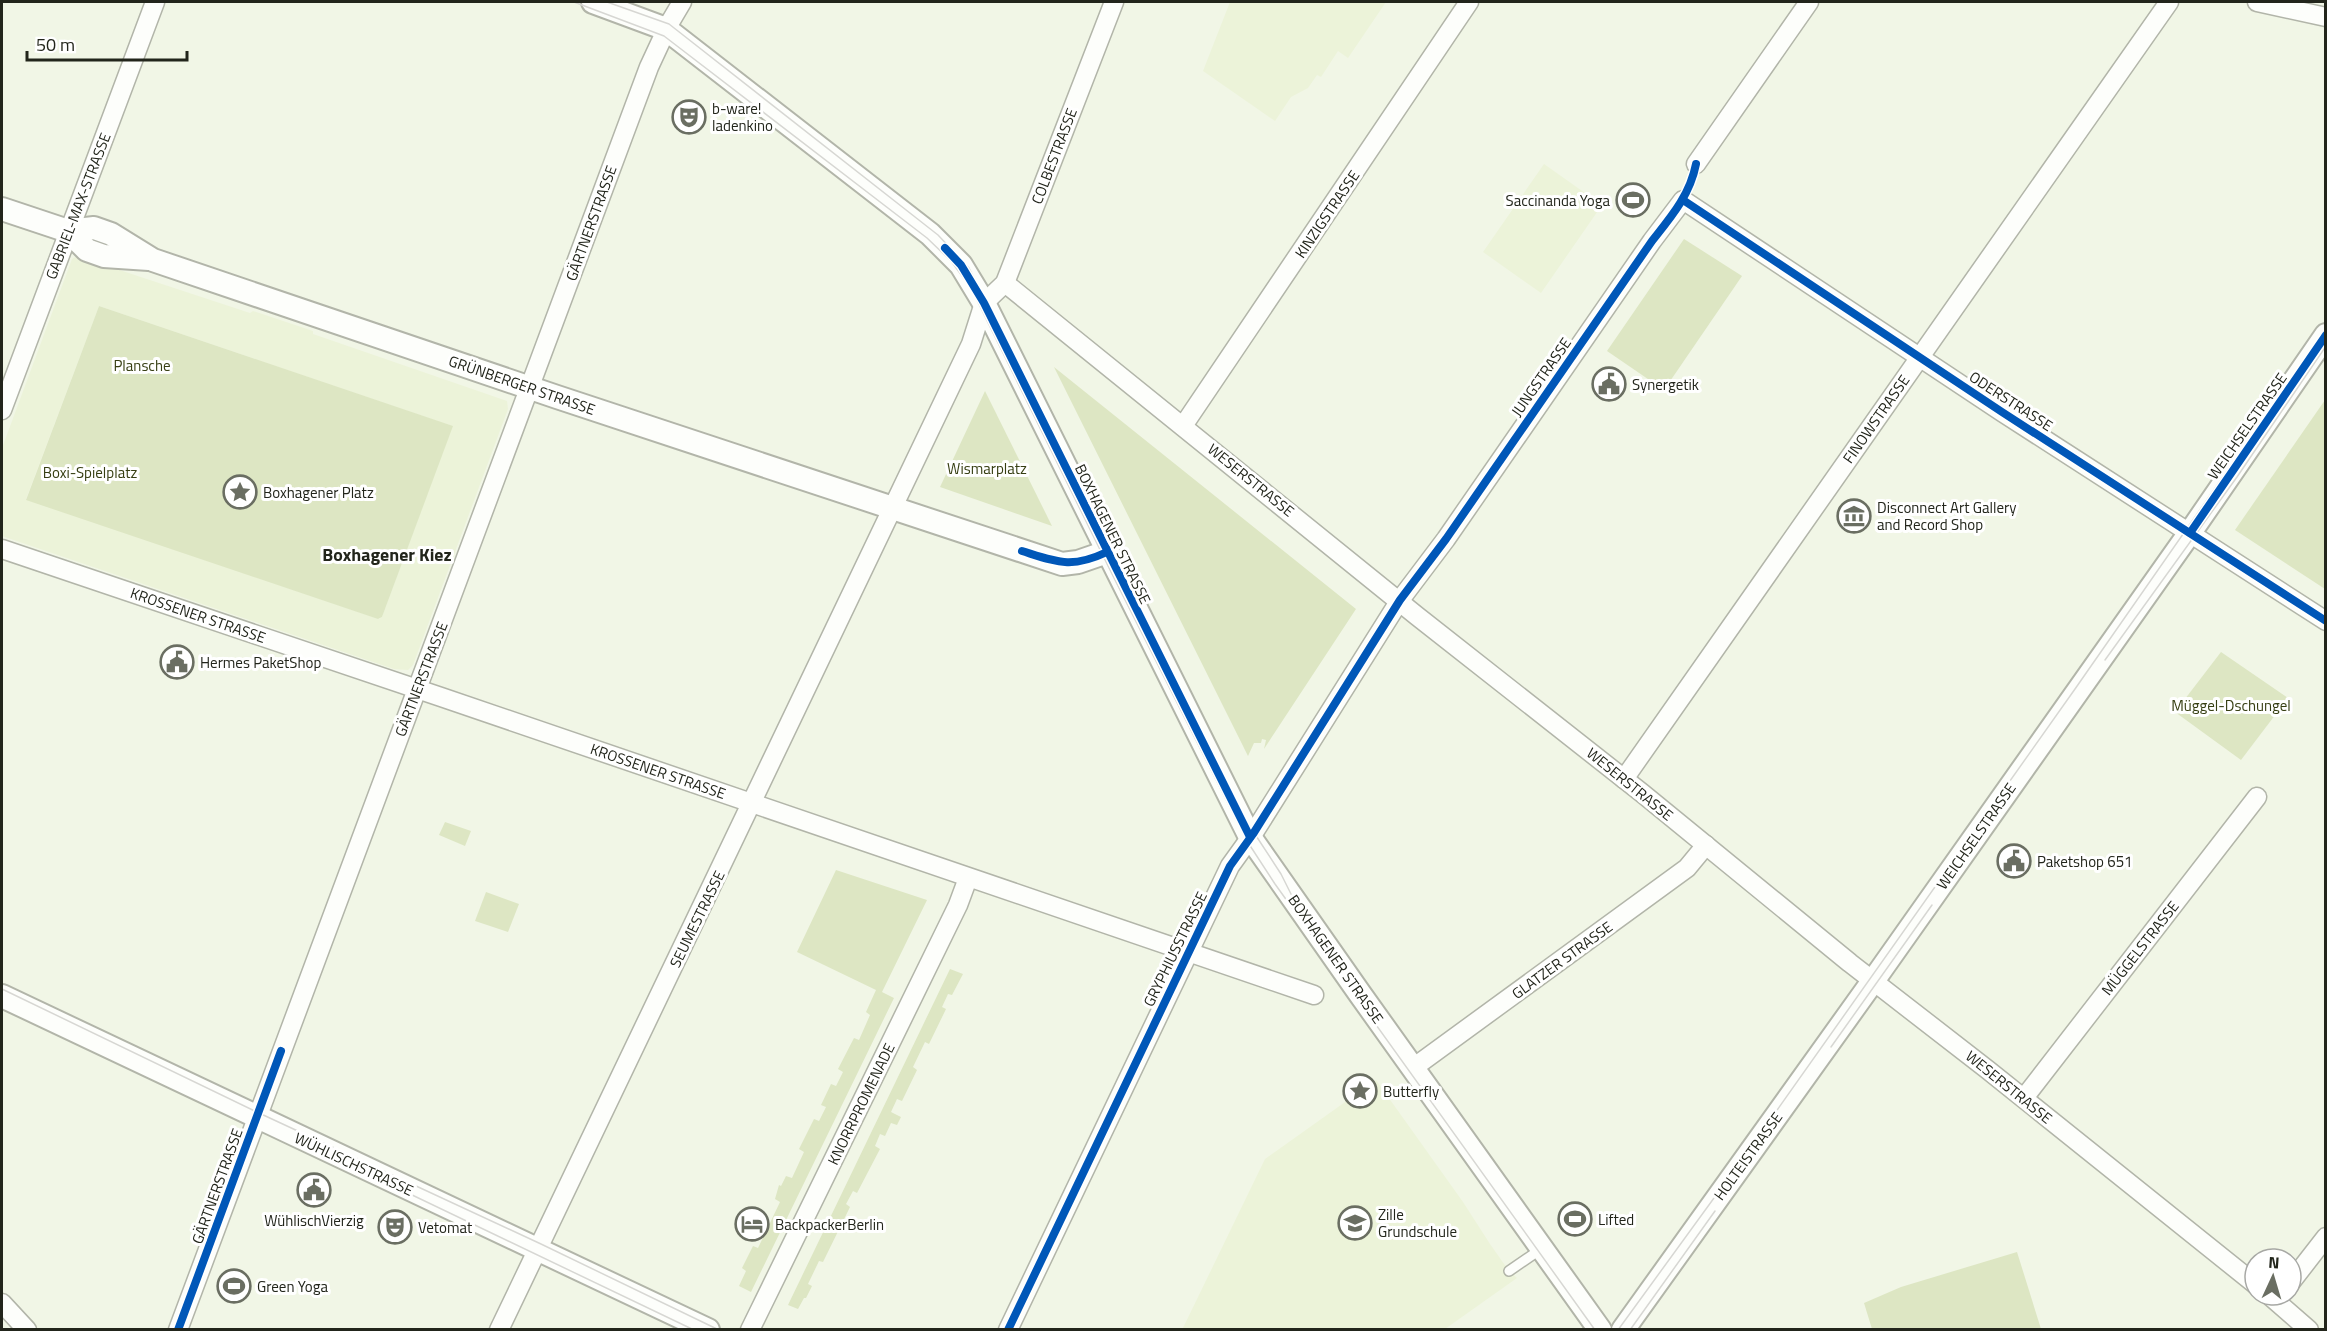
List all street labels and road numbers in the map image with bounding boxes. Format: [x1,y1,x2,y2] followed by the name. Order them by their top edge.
[1025,105,1083,207] street label: COLBESTRASSE
[39,129,117,283] street label: GABRIEL-MAX-STRASSE
[559,162,623,284] street label: GÄRTNERSTRASSE
[1289,165,1365,263] street label: KINZIGSTRASSE
[1505,333,1577,421] street label: JUNGSTRASSE
[446,349,598,421] street label: GRÜNBERGER STRASSE
[1965,365,2057,437] street label: ODERSTRASSE
[2202,368,2292,484] street label: WEICHSELSTRASSE
[1837,370,1915,468] street label: FINOWSTRASSE
[1203,438,1299,522] street label: WESERSTRASSE
[1069,460,1157,608] street label: BOXHAGENER STRASSE
[127,581,269,649] street label: KROSSENER STRASSE
[389,618,453,740] street label: GÄRTNERSTRASSE
[587,737,729,805] street label: KROSSENER STRASSE
[1582,742,1678,826] street label: WESERSTRASSE
[1931,778,2021,894] street label: WEICHSELSTRASSE
[664,867,730,971] street label: SEUMESTRASSE
[1137,888,1213,1010] street label: GRYPHIUSSTRASSE
[1283,890,1389,1028] street label: BOXHAGENER STRASSE
[2096,896,2184,1000] street label: MÜGGELSTRASSE
[1507,915,1617,1005] street label: GLATZER STRASSE
[822,1039,900,1169] street label: KNORRPROMENADE
[1961,1045,2057,1129] street label: WESERSTRASSE
[1708,1107,1788,1205] street label: HOLTEISTRASSE
[185,1125,249,1247] street label: GÄRTNERSTRASSE
[291,1126,417,1202] street label: WÜHLISCHSTRASSE

